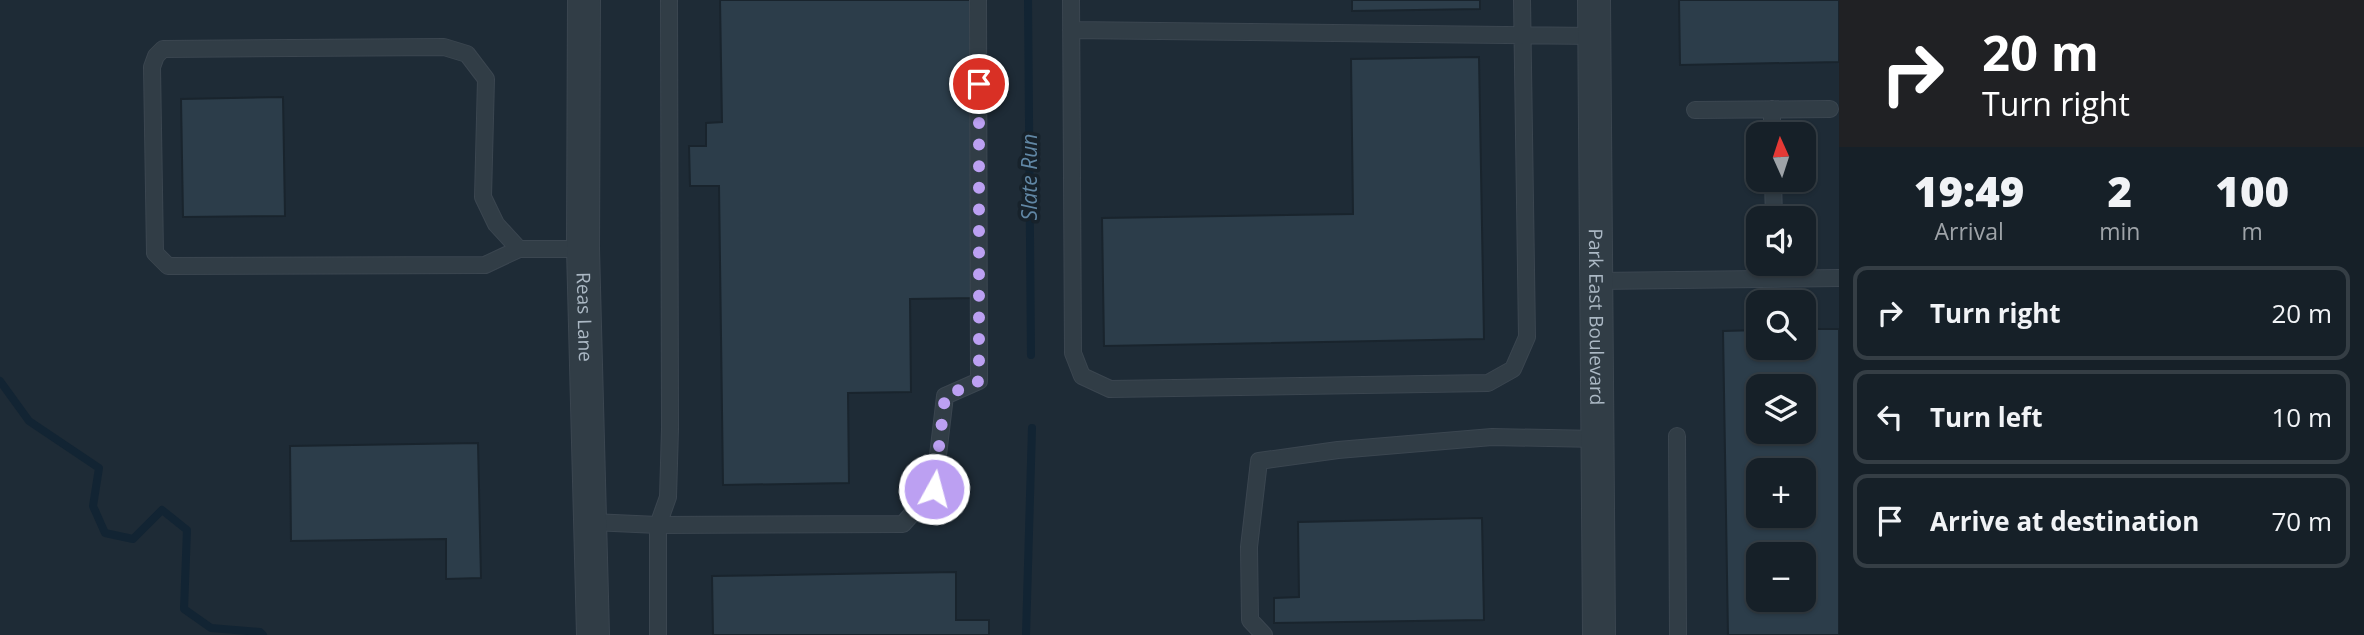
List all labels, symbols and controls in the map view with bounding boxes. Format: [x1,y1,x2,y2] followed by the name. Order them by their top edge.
[1982,19,2099,85] text: 20 m
[1867,28,1958,119] icon: right
[949,54,1009,114] pin
[960,65,998,103] icon: arrive
[1982,82,2130,125] text: Turn right
[1746,122,1816,192] north arrow
[1746,122,1816,612] map controls
[1015,134,1043,220] water label: Slate Run
[1914,162,2024,219] text: 19:49
[2108,162,2132,219] text: 2
[2215,162,2289,219] text: 100
[1746,206,1816,276] button: sound
[1935,215,2004,247] text: Arrival
[2099,215,2140,247] text: min
[2242,215,2263,247] text: m
[1583,228,1610,406] street label: Park East Boulevard
[571,272,599,362] street label: Reas Lane
[1746,290,1816,360] button: search
[1871,294,1909,332] icon: right
[1930,295,2061,331] text: Turn right
[2271,295,2332,331] text: 20 m
[1746,374,1816,444] button: layers
[1871,398,1909,436] icon: left
[1930,399,2042,435] text: Turn left
[2271,399,2332,435] text: 10 m
[897,452,971,526] position arrow
[1746,458,1816,528] button: +
[1871,502,1909,540] icon: arrive
[1930,503,2199,539] text: Arrive at destination
[2271,503,2332,539] text: 70 m
[1746,542,1816,612] button: −

